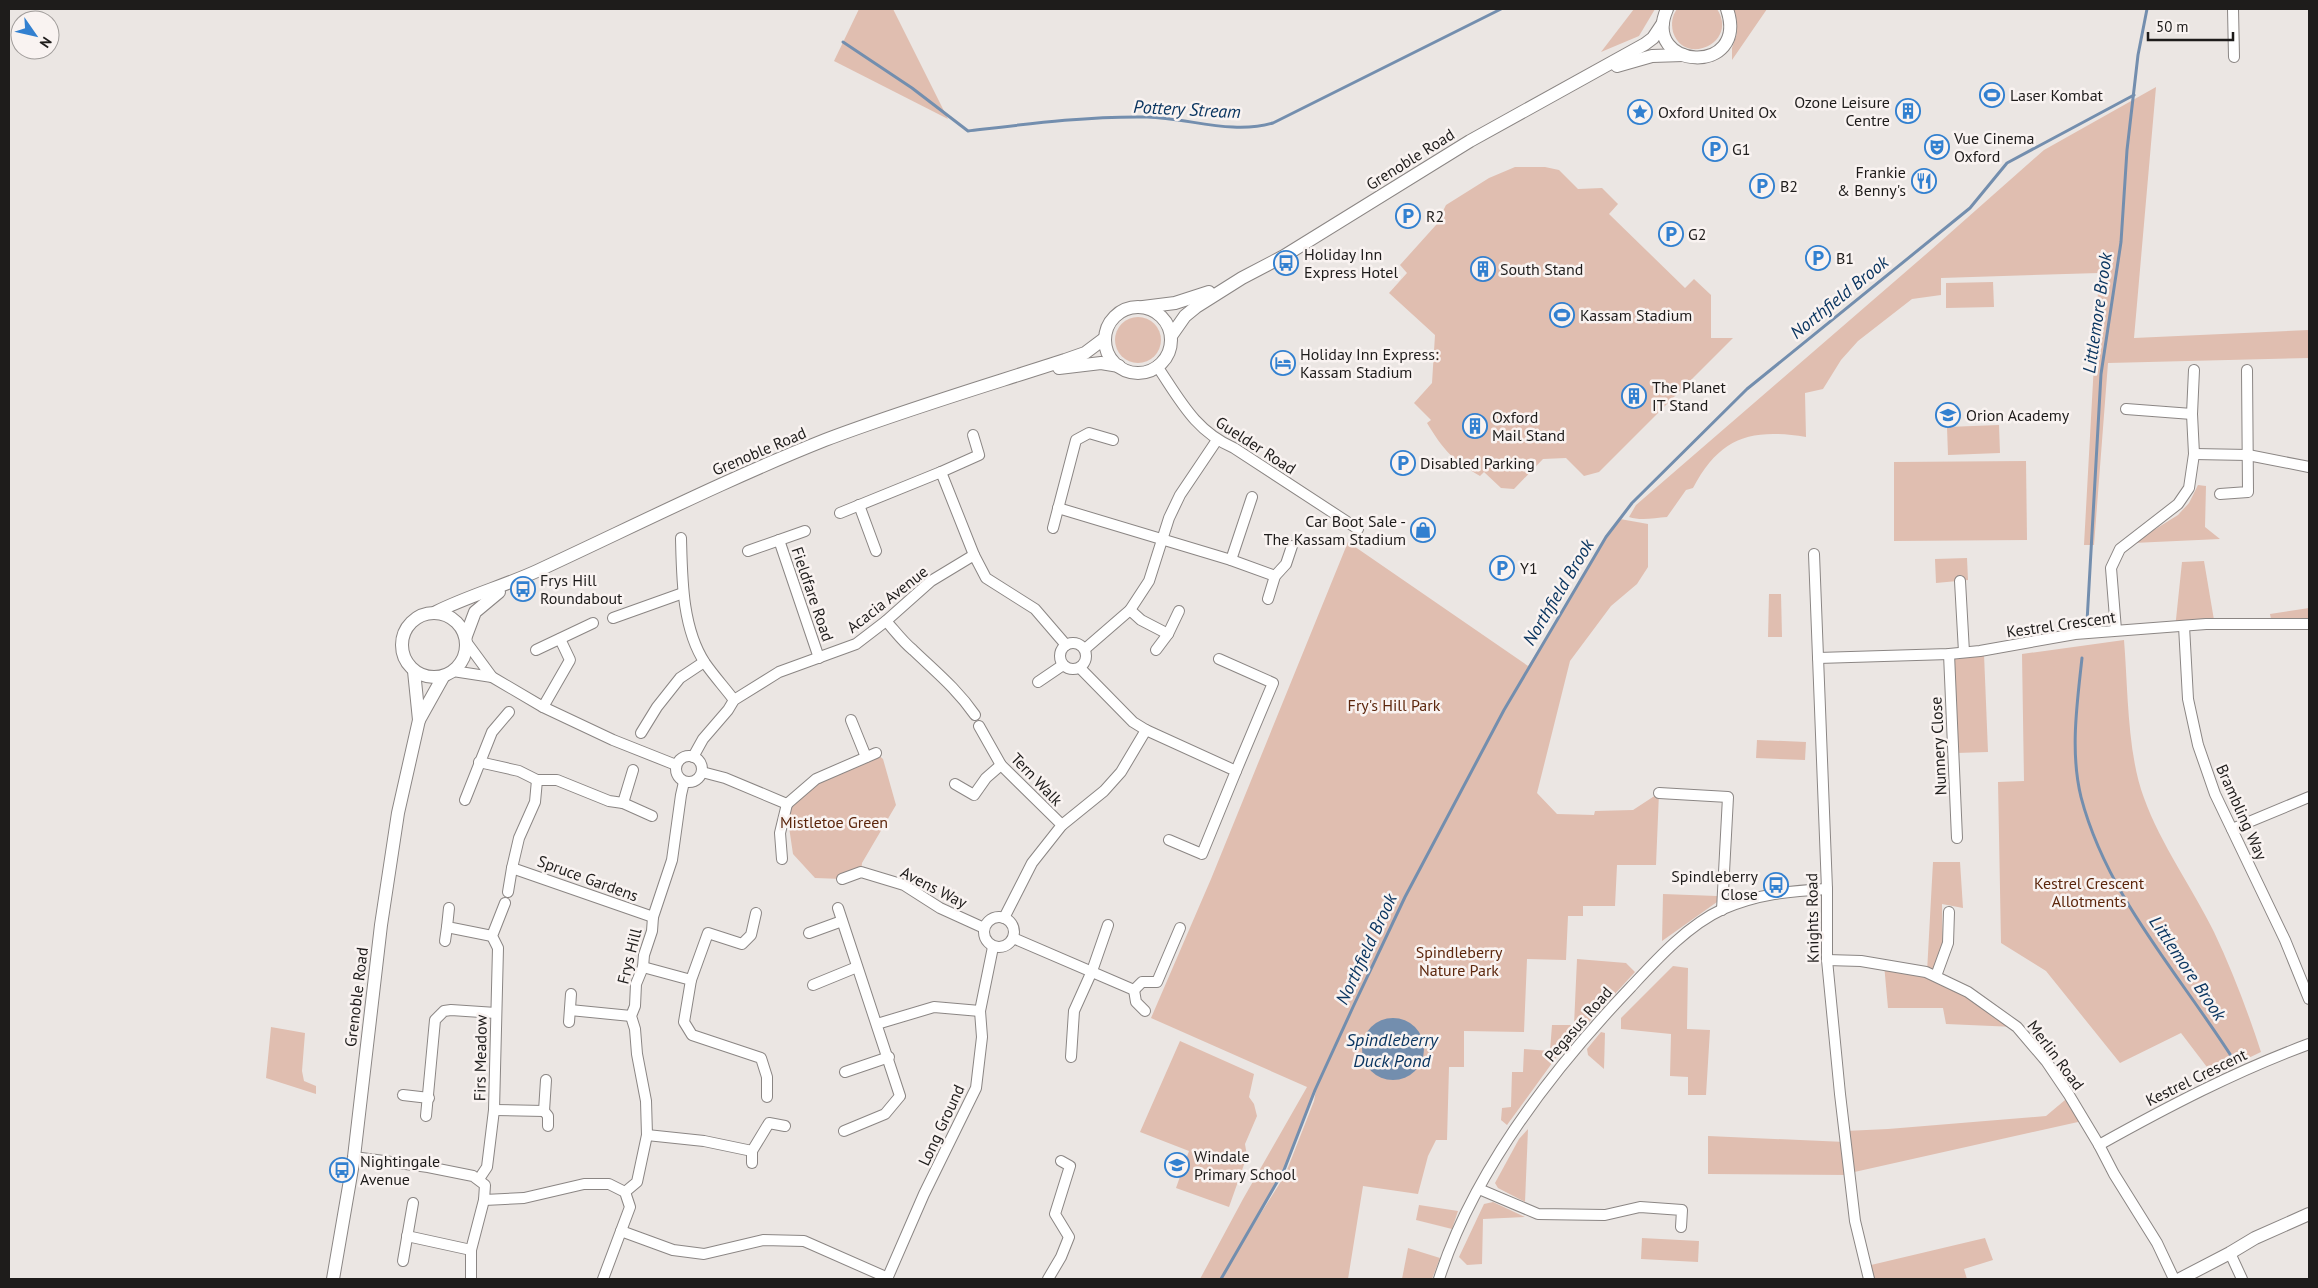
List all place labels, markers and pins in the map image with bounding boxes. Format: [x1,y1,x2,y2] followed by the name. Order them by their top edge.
[1979,82,2005,108] sports icon: Laser Kombat
[2010,85,2104,105] place label: Laser Kombat
[1794,92,1890,130] place label: Ozone Leisure Centre
[1895,98,1921,124] building icon: Ozone Leisure Centre
[1627,99,1653,125] place icon: Oxford United Ox
[1658,102,1777,122] place label: Oxford United Ox
[1953,128,2035,166] place label: Vue Cinema Oxford
[1924,134,1950,160] theatre icon: Vue Cinema Oxford
[1702,136,1728,162] parking icon: G1
[1732,139,1751,159] place label: G1
[1837,162,1906,200] place label: Frankie & Benny's
[1911,168,1937,194] restaurant icon: Frankie & Benny's
[1749,173,1775,199] parking icon: B2
[1780,176,1798,196] place label: B2
[1395,203,1421,229] parking icon: R2
[1426,206,1444,226] place label: R2
[1658,221,1684,247] parking icon: G2
[1688,224,1707,244] place label: G2
[1304,244,1398,282] place label: Holiday Inn Express Hotel
[1805,245,1831,271] parking icon: B1
[1836,248,1854,268] place label: B1
[1273,250,1299,276] bus stop icon: Holiday Inn Express Hotel
[1470,256,1496,282] building icon: South Stand
[1500,259,1583,279] place label: South Stand
[1549,302,1575,328] sports icon: Kassam Stadium
[1580,305,1692,325] place label: Kassam Stadium
[1300,344,1439,382] place label: Holiday Inn Express: Kassam Stadium
[1270,350,1296,376] hotel icon: Holiday Inn Express: Kassam Stadium
[1652,377,1726,415] place label: The Planet IT Stand
[1621,383,1647,409] building icon: The Planet IT Stand
[1935,402,1961,428] school or university icon: Orion Academy
[1966,405,2070,425] place label: Orion Academy
[1492,407,1565,445] place label: Oxford Mail Stand
[1462,413,1488,439] building icon: Oxford Mail Stand
[1390,450,1416,476] parking icon: Disabled Parking
[1420,453,1535,473] place label: Disabled Parking
[1264,511,1406,549] place label: Car Boot Sale - The Kassam Stadium
[1410,517,1436,543] shop icon: Car Boot Sale - The Kassam Stadium
[1489,555,1515,581] parking icon: Y1
[1520,558,1538,578] place label: Y1
[540,570,623,608] place label: Frys Hill Roundabout
[510,576,536,602] bus stop icon: Frys Hill Roundabout
[1671,866,1759,904] place label: Spindleberry Close
[1763,872,1789,898] bus stop icon: Spindleberry Close
[1194,1146,1296,1184] place label: Windale Primary School
[360,1151,440,1189] place label: Nightingale Avenue
[1164,1152,1190,1178] school or university icon: Windale Primary School
[329,1157,355,1183] bus stop icon: Nightingale Avenue

